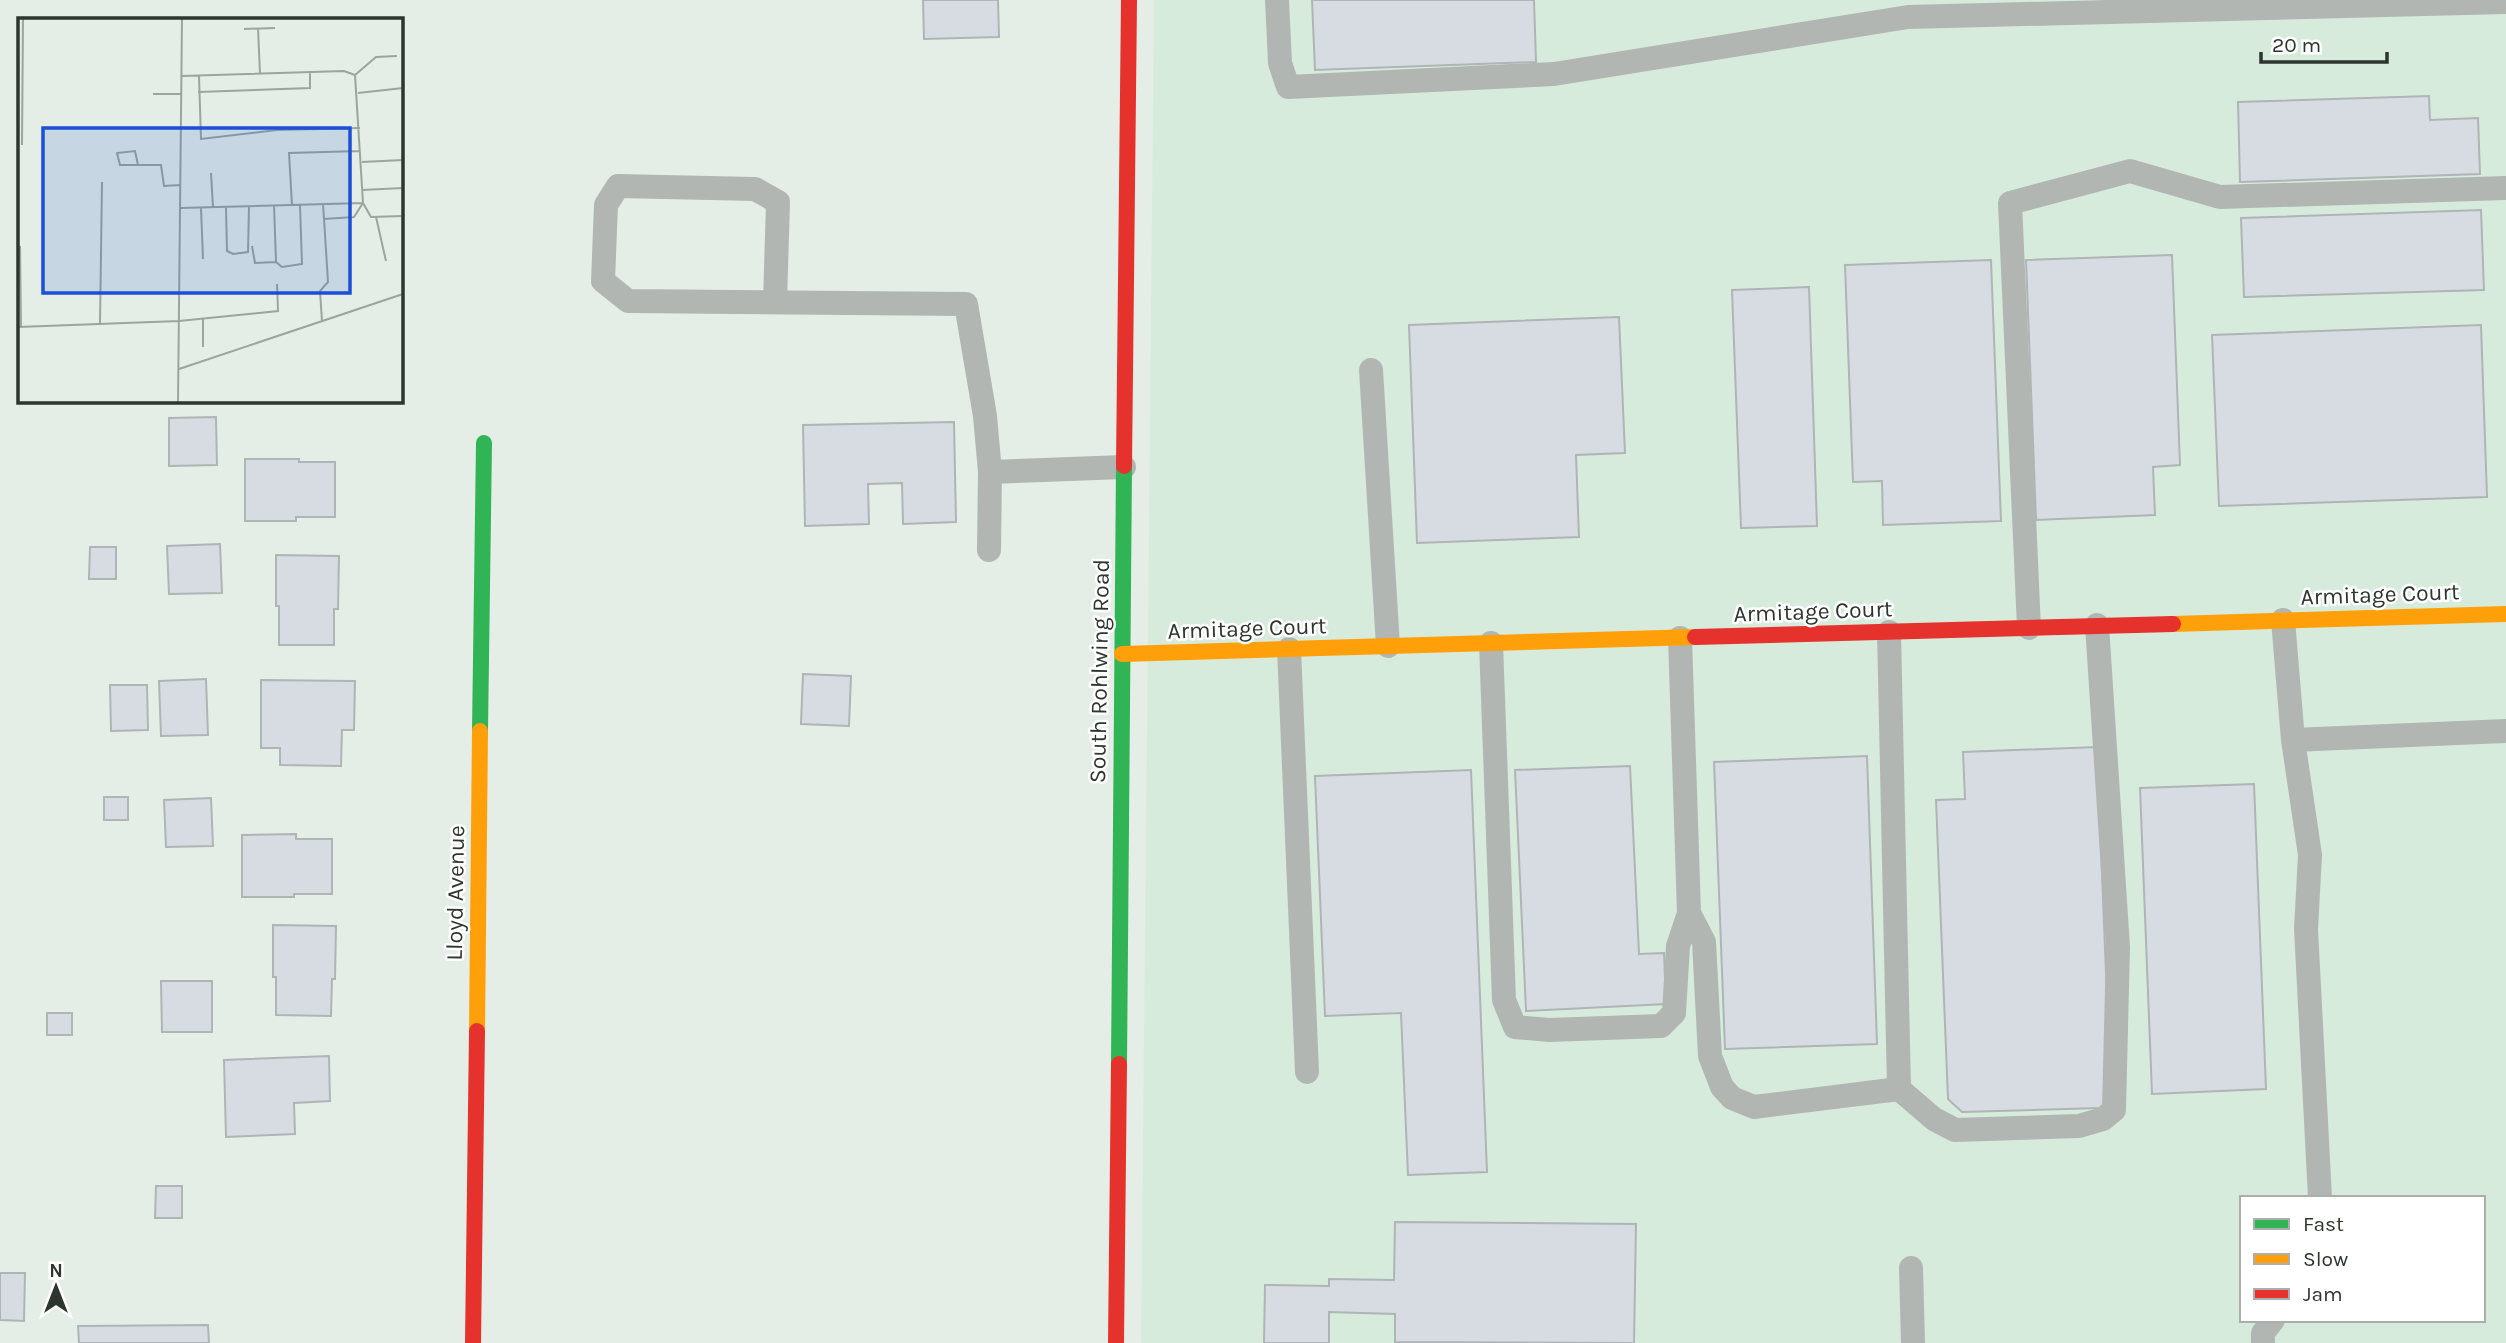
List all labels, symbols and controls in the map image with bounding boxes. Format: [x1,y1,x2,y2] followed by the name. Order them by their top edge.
[18,18,402,402] inset map
[2261,21,2387,65] scale bar
[2272,33,2321,57] text: 20 m
[1084,559,1115,783] street label: South Rohlwing Road
[2300,578,2460,611] street label: Armitage Court
[1733,595,1893,628] street label: Armitage Court
[1167,612,1327,645] street label: Armitage Court
[441,825,470,961] street label: Lloyd Avenue
[2240,1196,2485,1322] legend
[2303,1212,2344,1236] text: Fast
[2303,1247,2348,1271] text: Slow
[21,1252,91,1322] north arrow
[49,1260,63,1282] text: N
[2303,1282,2343,1306] text: Jam

